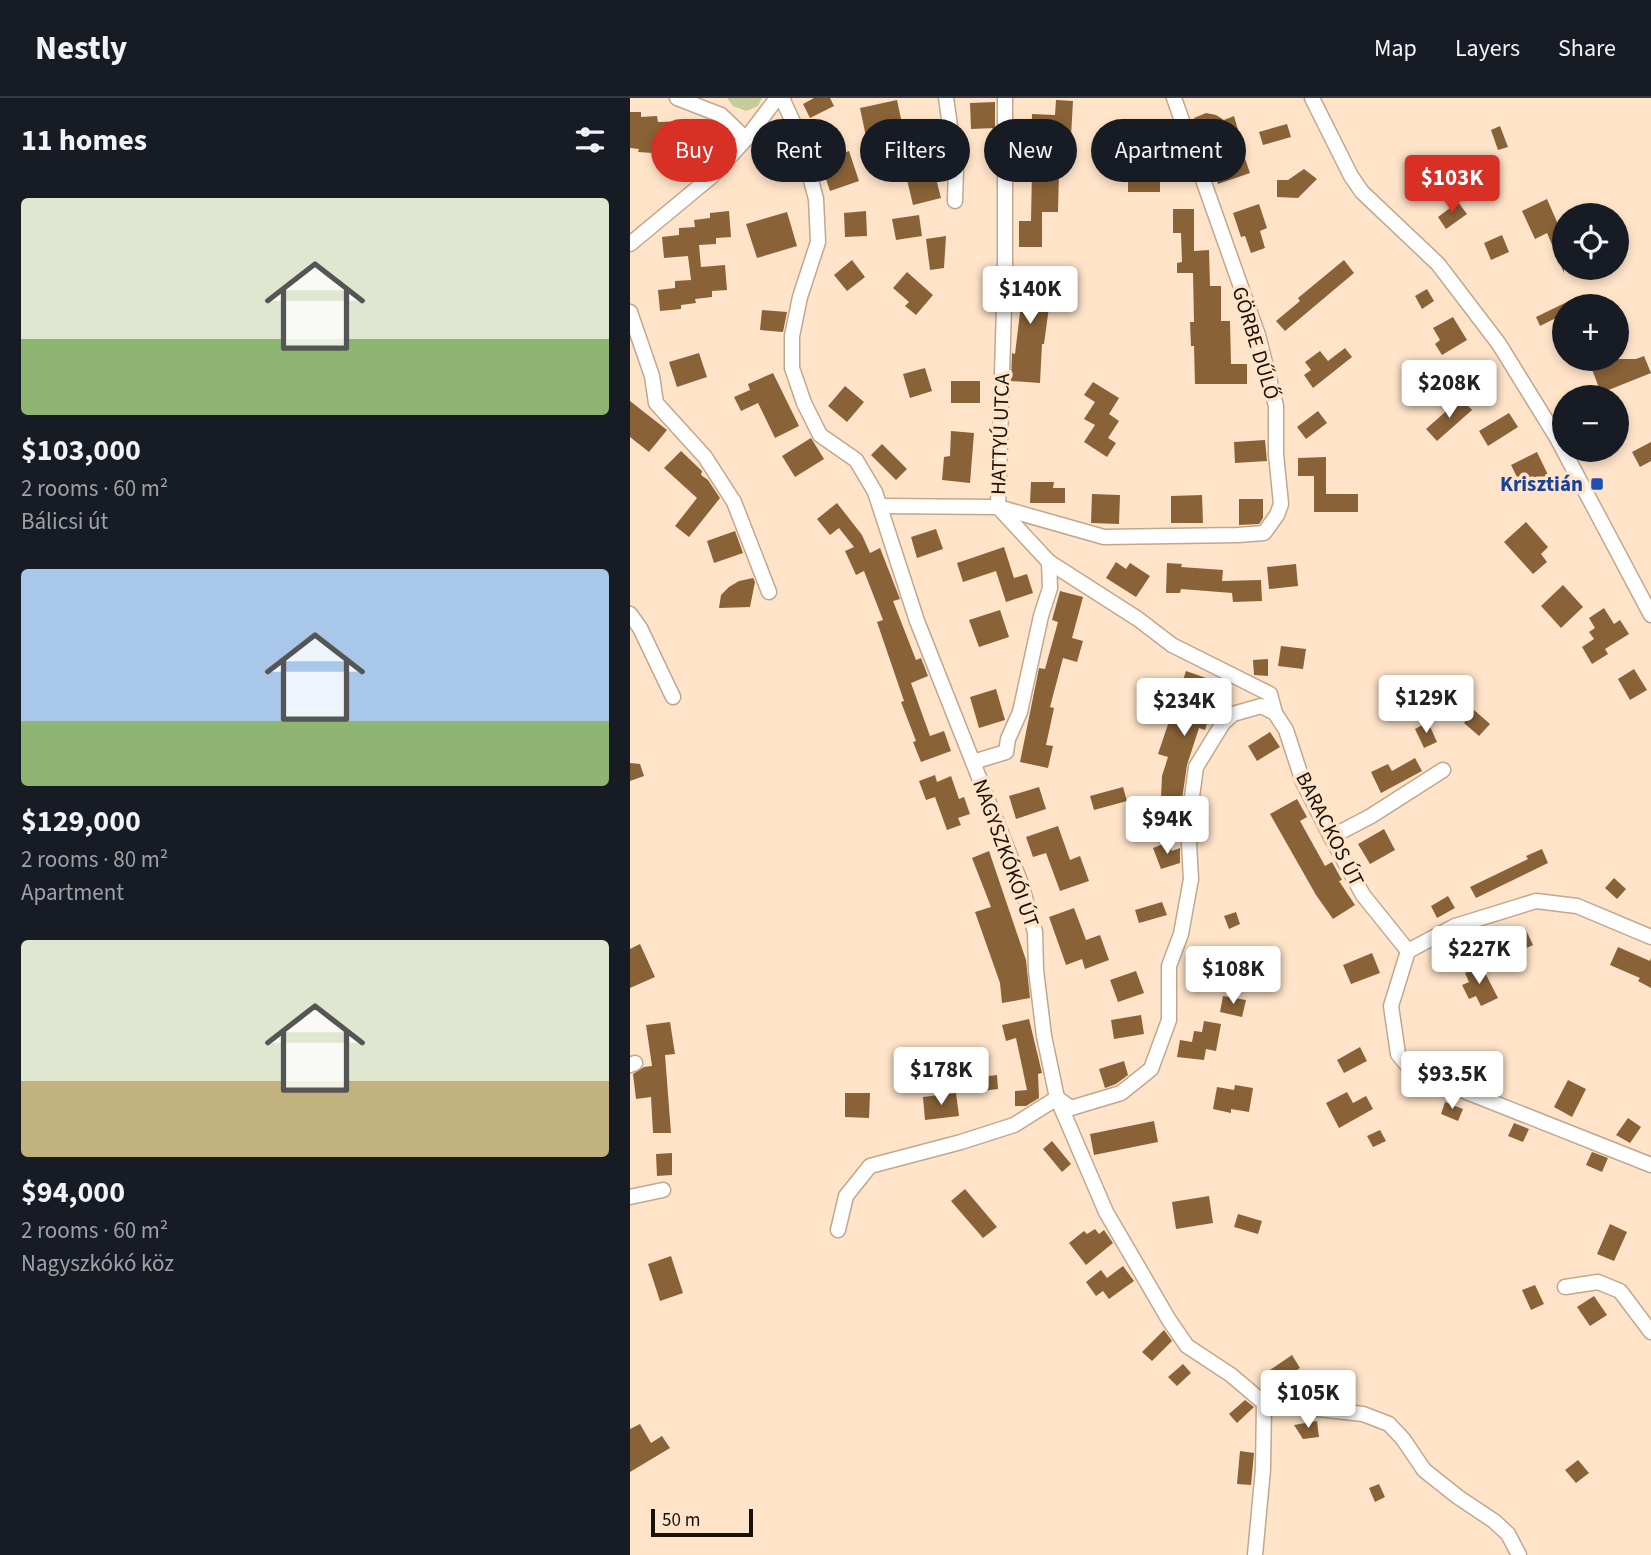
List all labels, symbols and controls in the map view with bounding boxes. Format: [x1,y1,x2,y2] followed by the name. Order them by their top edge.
[35,25,127,72] text: Nestly
[1374,31,1417,66] text: Map
[1455,31,1520,66] text: Layers
[1558,31,1616,66] text: Share
[21,119,147,162] text: 11 homes
[651,119,737,182] chip: Buy
[751,119,846,182] chip: Rent
[860,119,970,182] chip: Filters
[984,119,1077,182] chip: New
[1091,119,1246,182] chip: Apartment
[571,121,609,159] icon: filters
[1403,156,1501,215] pin: $103K
[1421,161,1483,194] text: $103K
[1552,203,1629,462] map controls
[1552,203,1629,280] button: locate
[252,243,378,369] icon: home
[981,266,1079,326] pin: $140K
[999,272,1061,305] text: $140K
[1225,283,1287,403] street label: GÖRBE DŰLŐ
[1552,294,1629,371] button: +
[1400,360,1498,420] pin: $208K
[1418,366,1480,399] text: $208K
[983,372,1017,495] street label: HATTYÚ UTCA
[1552,385,1629,462] button: −
[21,429,141,472] text: $103,000
[1500,469,1583,499] place label: Krisztián
[21,472,168,505] text: 2 rooms · 60 m²
[1589,476,1605,492] marker: Krisztián
[21,505,108,538] text: Bálicsi út
[252,614,378,740] icon: home
[1377,676,1475,735] pin: $129K
[1135,678,1233,738] pin: $234K
[1395,681,1457,714] text: $129K
[1153,684,1215,717] text: $234K
[1288,767,1372,891] street label: BARACKOS ÚT
[965,775,1047,931] street label: NAGYSZKÓKÓI ÚT
[1126,796,1208,856] pin: $94K
[21,800,141,843] text: $129,000
[1142,802,1192,835] text: $94K
[21,843,168,876] text: 2 rooms · 80 m²
[21,876,124,909] text: Apartment
[1430,926,1528,986] pin: $227K
[1448,932,1510,965] text: $227K
[1184,946,1282,1006] pin: $108K
[1202,952,1264,985] text: $108K
[252,985,378,1111] icon: home
[892,1048,990,1107] pin: $178K
[1395,1052,1509,1111] pin: $93.5K
[910,1053,972,1086] text: $178K
[1417,1057,1487,1090] text: $93.5K
[21,1171,125,1214] text: $94,000
[21,1214,168,1247] text: 2 rooms · 60 m²
[21,1247,174,1280] text: Nagyszkókó köz
[1259,1370,1357,1430] pin: $105K
[1277,1376,1339,1409] text: $105K
[651,1506,752,1538] scale bar
[662,1507,700,1534] text: 50 m

